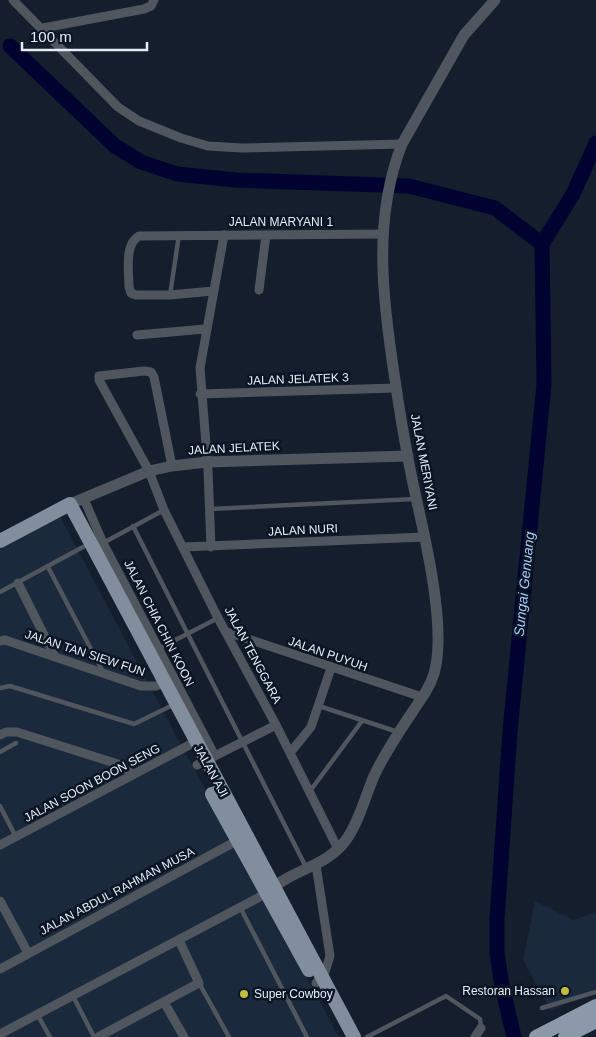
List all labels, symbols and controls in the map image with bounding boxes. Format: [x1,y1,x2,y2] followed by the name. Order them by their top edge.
[22,20,148,52] scale bar
[30,28,72,45] text: 100 m
[229,215,333,229] street label: JALAN MARYANI 1
[247,370,349,388] street label: JALAN JELATEK 3
[408,413,440,511] street label: JALAN MERIYANI
[188,439,280,457] street label: JALAN JELATEK
[268,521,338,539] street label: JALAN NURI
[511,531,537,637] water label: Sungai Genuang
[121,557,197,689] street label: JALAN CHIA CHIN KOON
[222,604,284,706] street label: JALAN TENGGARA
[23,627,147,679] street label: JALAN TAN SIEW FUN
[287,634,369,674] street label: JALAN PUYUH
[22,741,162,825] street label: JALAN SOON BOON SENG
[191,743,231,799] street label: JALAN AJI
[37,844,197,938] street label: JALAN ABDUL RAHMAN MUSA
[462,984,555,998] place label: Restoran Hassan
[559,985,571,997] marker: Restoran Hassan
[254,987,333,1001] place label: Super Cowboy
[238,988,250,1000] marker: Super Cowboy

